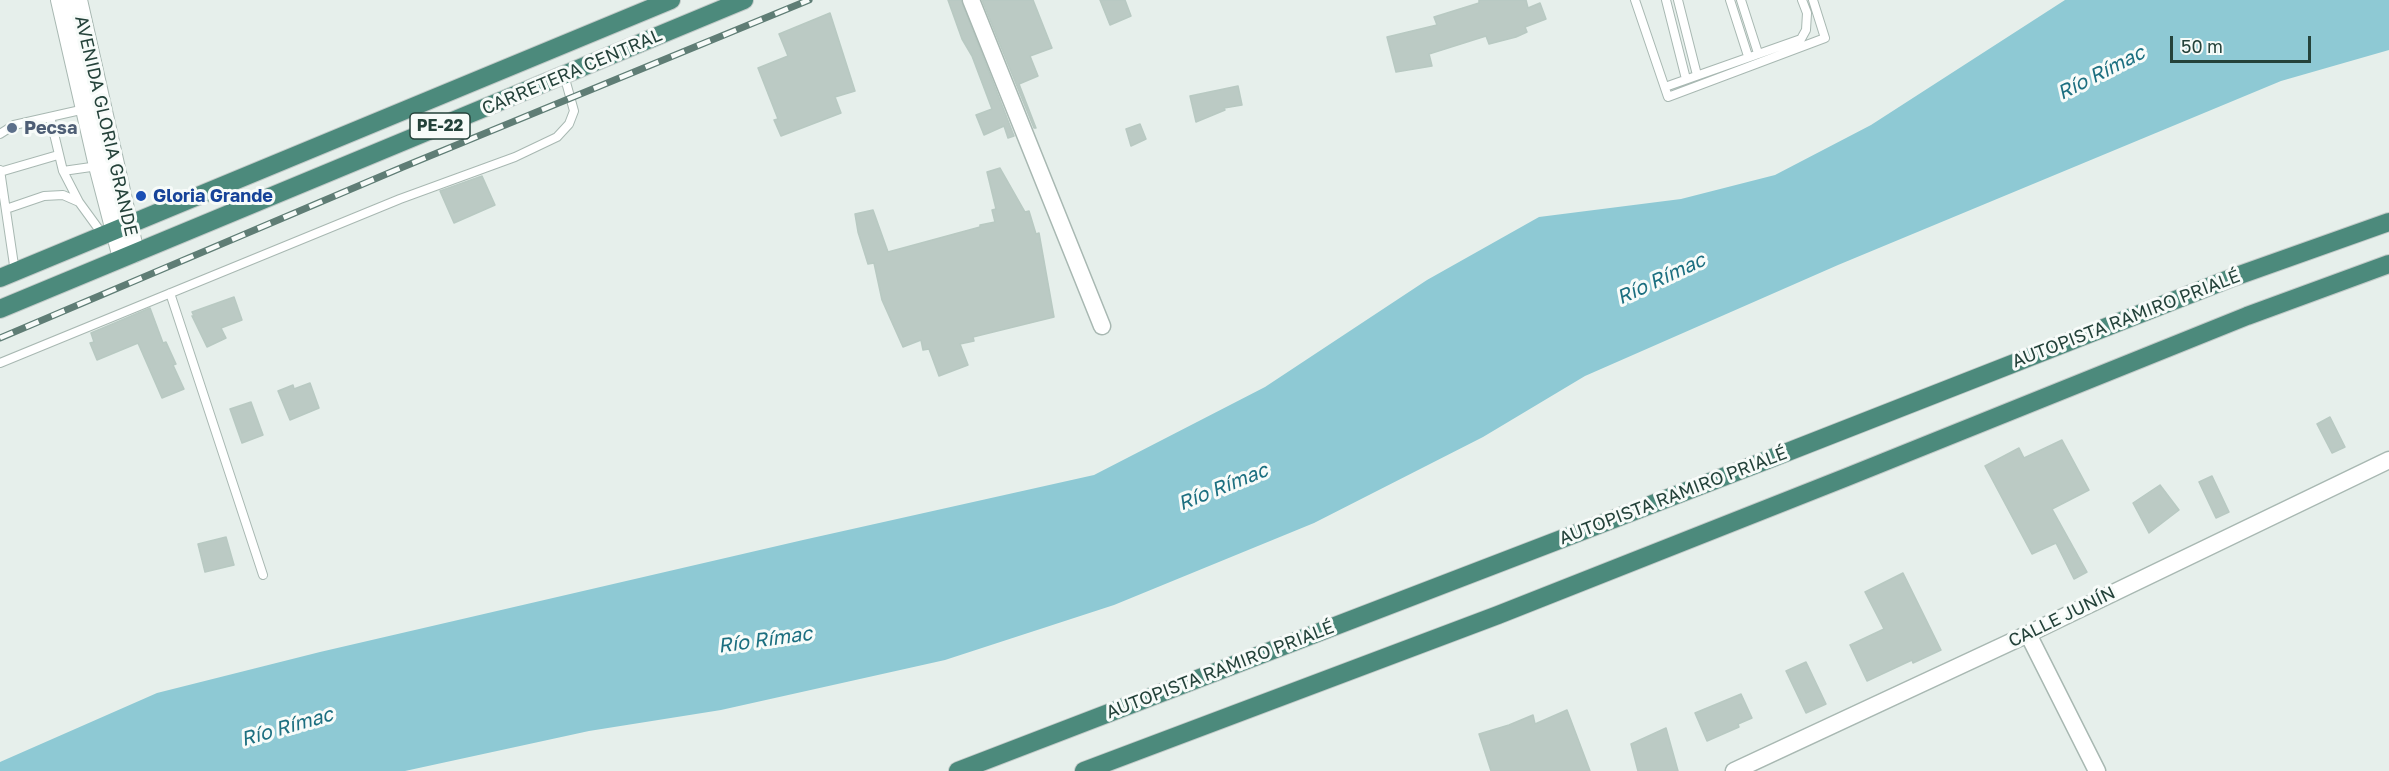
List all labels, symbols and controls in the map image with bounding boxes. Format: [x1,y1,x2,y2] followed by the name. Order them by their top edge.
[70,14,142,238] street label: AVENIDA GLORIA GRANDE
[479,24,665,120] street label: CARRETERA CENTRAL
[2173,24,2314,62] scale bar
[2181,35,2223,57] text: 50 m
[2053,41,2149,105] water label: Río Rímac
[410,113,470,139] road number: PE-22
[24,117,77,139] place label: Pecsa
[5,121,19,135] marker: Pecsa
[153,185,273,207] place label: Gloria Grande
[134,189,148,203] marker: Gloria Grande
[1613,248,1709,310] water label: Río Rímac
[2009,265,2243,373] street label: AUTOPISTA RAMIRO PRIALÉ
[1556,442,1790,550] street label: AUTOPISTA RAMIRO PRIALÉ
[1175,458,1271,516] water label: Río Rímac
[2005,582,2119,652] street label: CALLE JUNÍN
[1103,616,1337,724] street label: AUTOPISTA RAMIRO PRIALÉ
[716,622,814,658] water label: Río Rímac
[238,702,336,752] water label: Río Rímac

